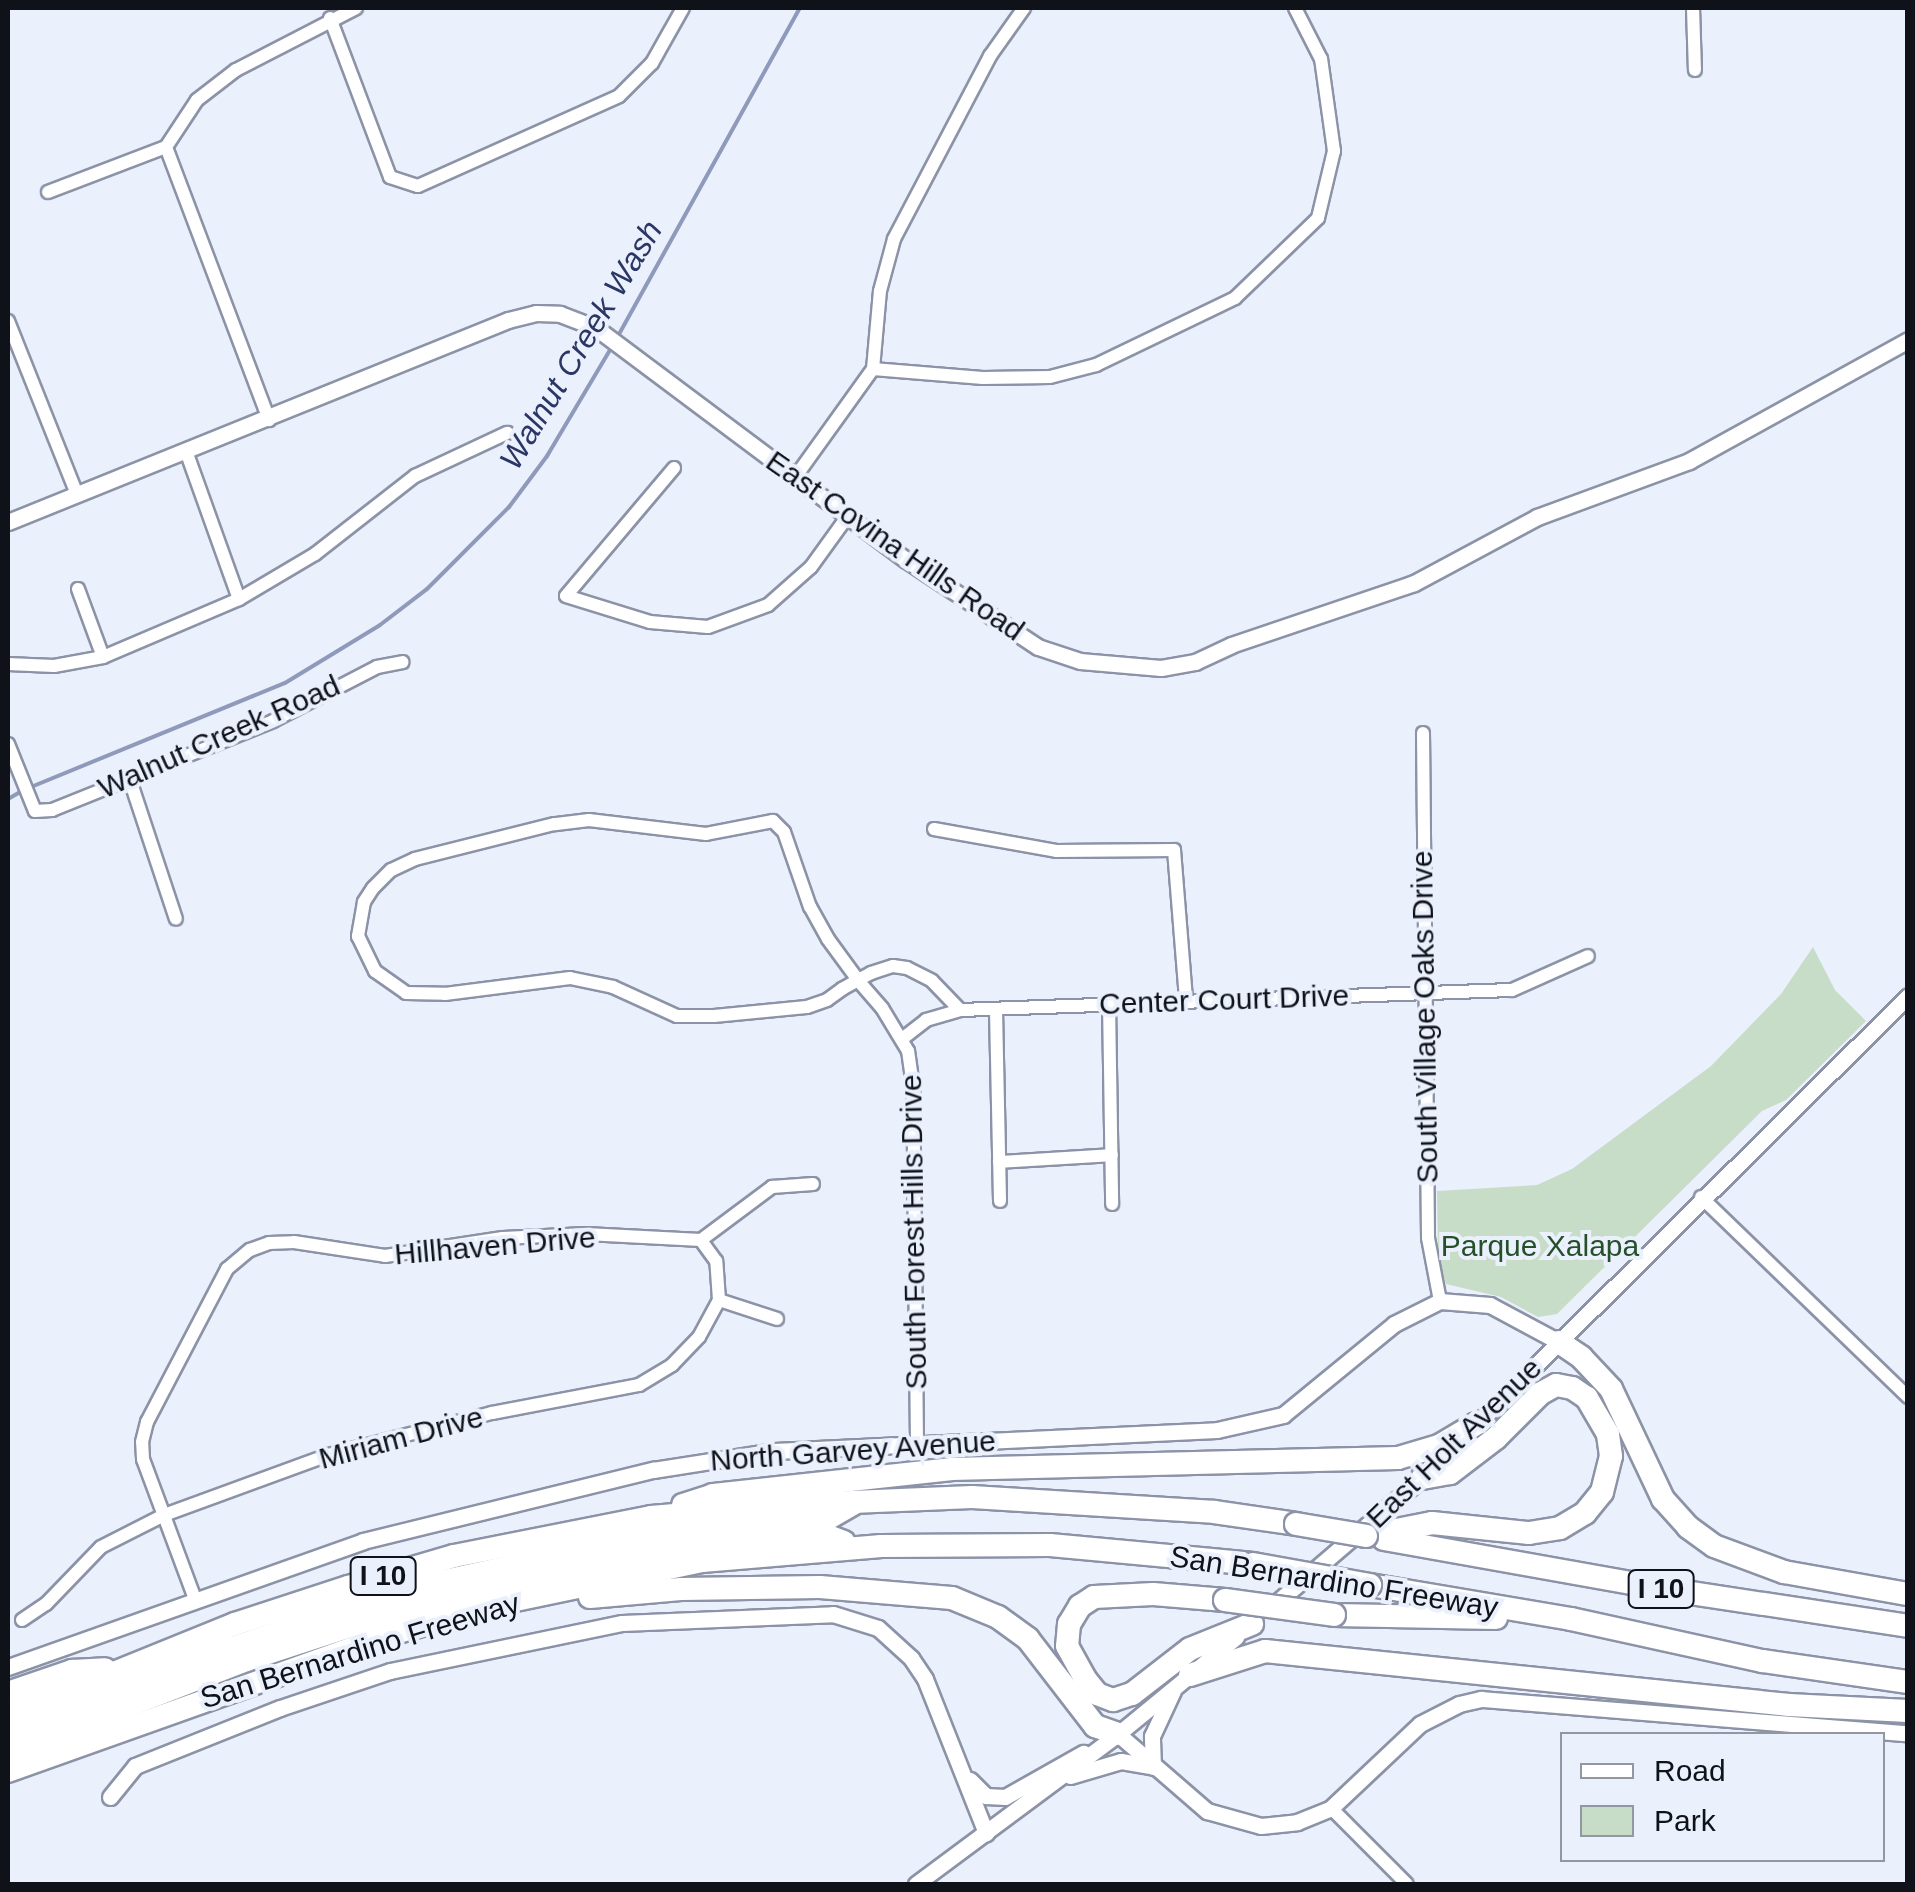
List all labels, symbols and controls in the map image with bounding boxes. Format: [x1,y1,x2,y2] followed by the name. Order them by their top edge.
[492,214,670,476] water label: Walnut Creek Wash
[759,443,1031,649] street label: East Covina Hills Road
[93,668,345,806] street label: Walnut Creek Road
[1404,850,1446,1184] street label: South Village Oaks Drive
[1098,978,1350,1022] street label: Center Court Drive
[893,1074,935,1390] street label: South Forest Hills Drive
[393,1219,597,1273] street label: Hillhaven Drive
[1441,1228,1639,1264] park label: Parque Xalapa
[1358,1350,1550,1536] street label: East Holt Avenue
[315,1399,487,1477] street label: Miriam Drive
[708,1423,998,1479] street label: North Garvey Avenue
[1167,1538,1501,1626] street label: San Bernardino Freeway
[348,1553,418,1599] road number: I 10
[1626,1566,1696,1612] road number: I 10
[196,1585,524,1717] street label: San Bernardino Freeway
[1560,1732,1885,1862] legend
[1654,1754,1726,1787] text: Road
[1654,1804,1716,1837] text: Park

